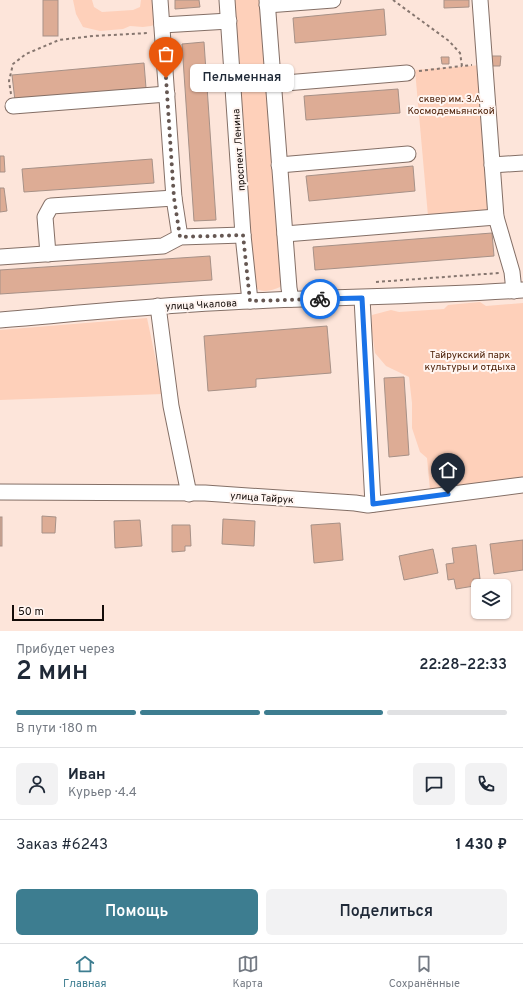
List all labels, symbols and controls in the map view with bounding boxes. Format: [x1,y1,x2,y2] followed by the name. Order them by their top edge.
[149,37,183,78] pin
[155,43,177,65] icon: bag
[190,64,294,92] callout: Пельменная
[203,70,281,86] text: Пельменная
[407,93,495,118] park label: сквер им. З.А. Космодемьянской
[230,108,249,191] street label: проспект Ленина
[300,279,340,319] courier
[309,288,331,310] icon: bike
[165,297,237,314] street label: улица Чкалова
[424,349,516,374] park label: Тайрукский парк культуры и отдыха
[431,453,465,494] pin
[437,459,459,481] icon: home
[230,490,294,507] street label: улица Тайрук
[471,579,511,619] map controls
[471,579,511,619] button: layers
[12,603,104,622] scale bar
[18,605,44,619] text: 50 m
[16,642,115,658] text: Прибудет через
[16,656,88,689] text: 2 мин
[419,656,507,675] text: 22:28–22:33
[16,721,97,737] text: В пути · 180 m
[16,763,58,805] button: person
[413,763,455,805] button: chat
[465,763,507,805] button: phone
[68,766,106,785] text: Иван
[68,785,137,801] text: Курьер · 4.4
[16,836,108,855] text: Заказ #6243
[455,836,507,855] text: 1 430 ₽
[16,889,258,935] button: Помощь
[266,889,507,935] button: Поделиться
[63,953,107,991] tab: Главная
[233,953,263,991] tab: Карта
[389,953,460,991] tab: Сохранённые

